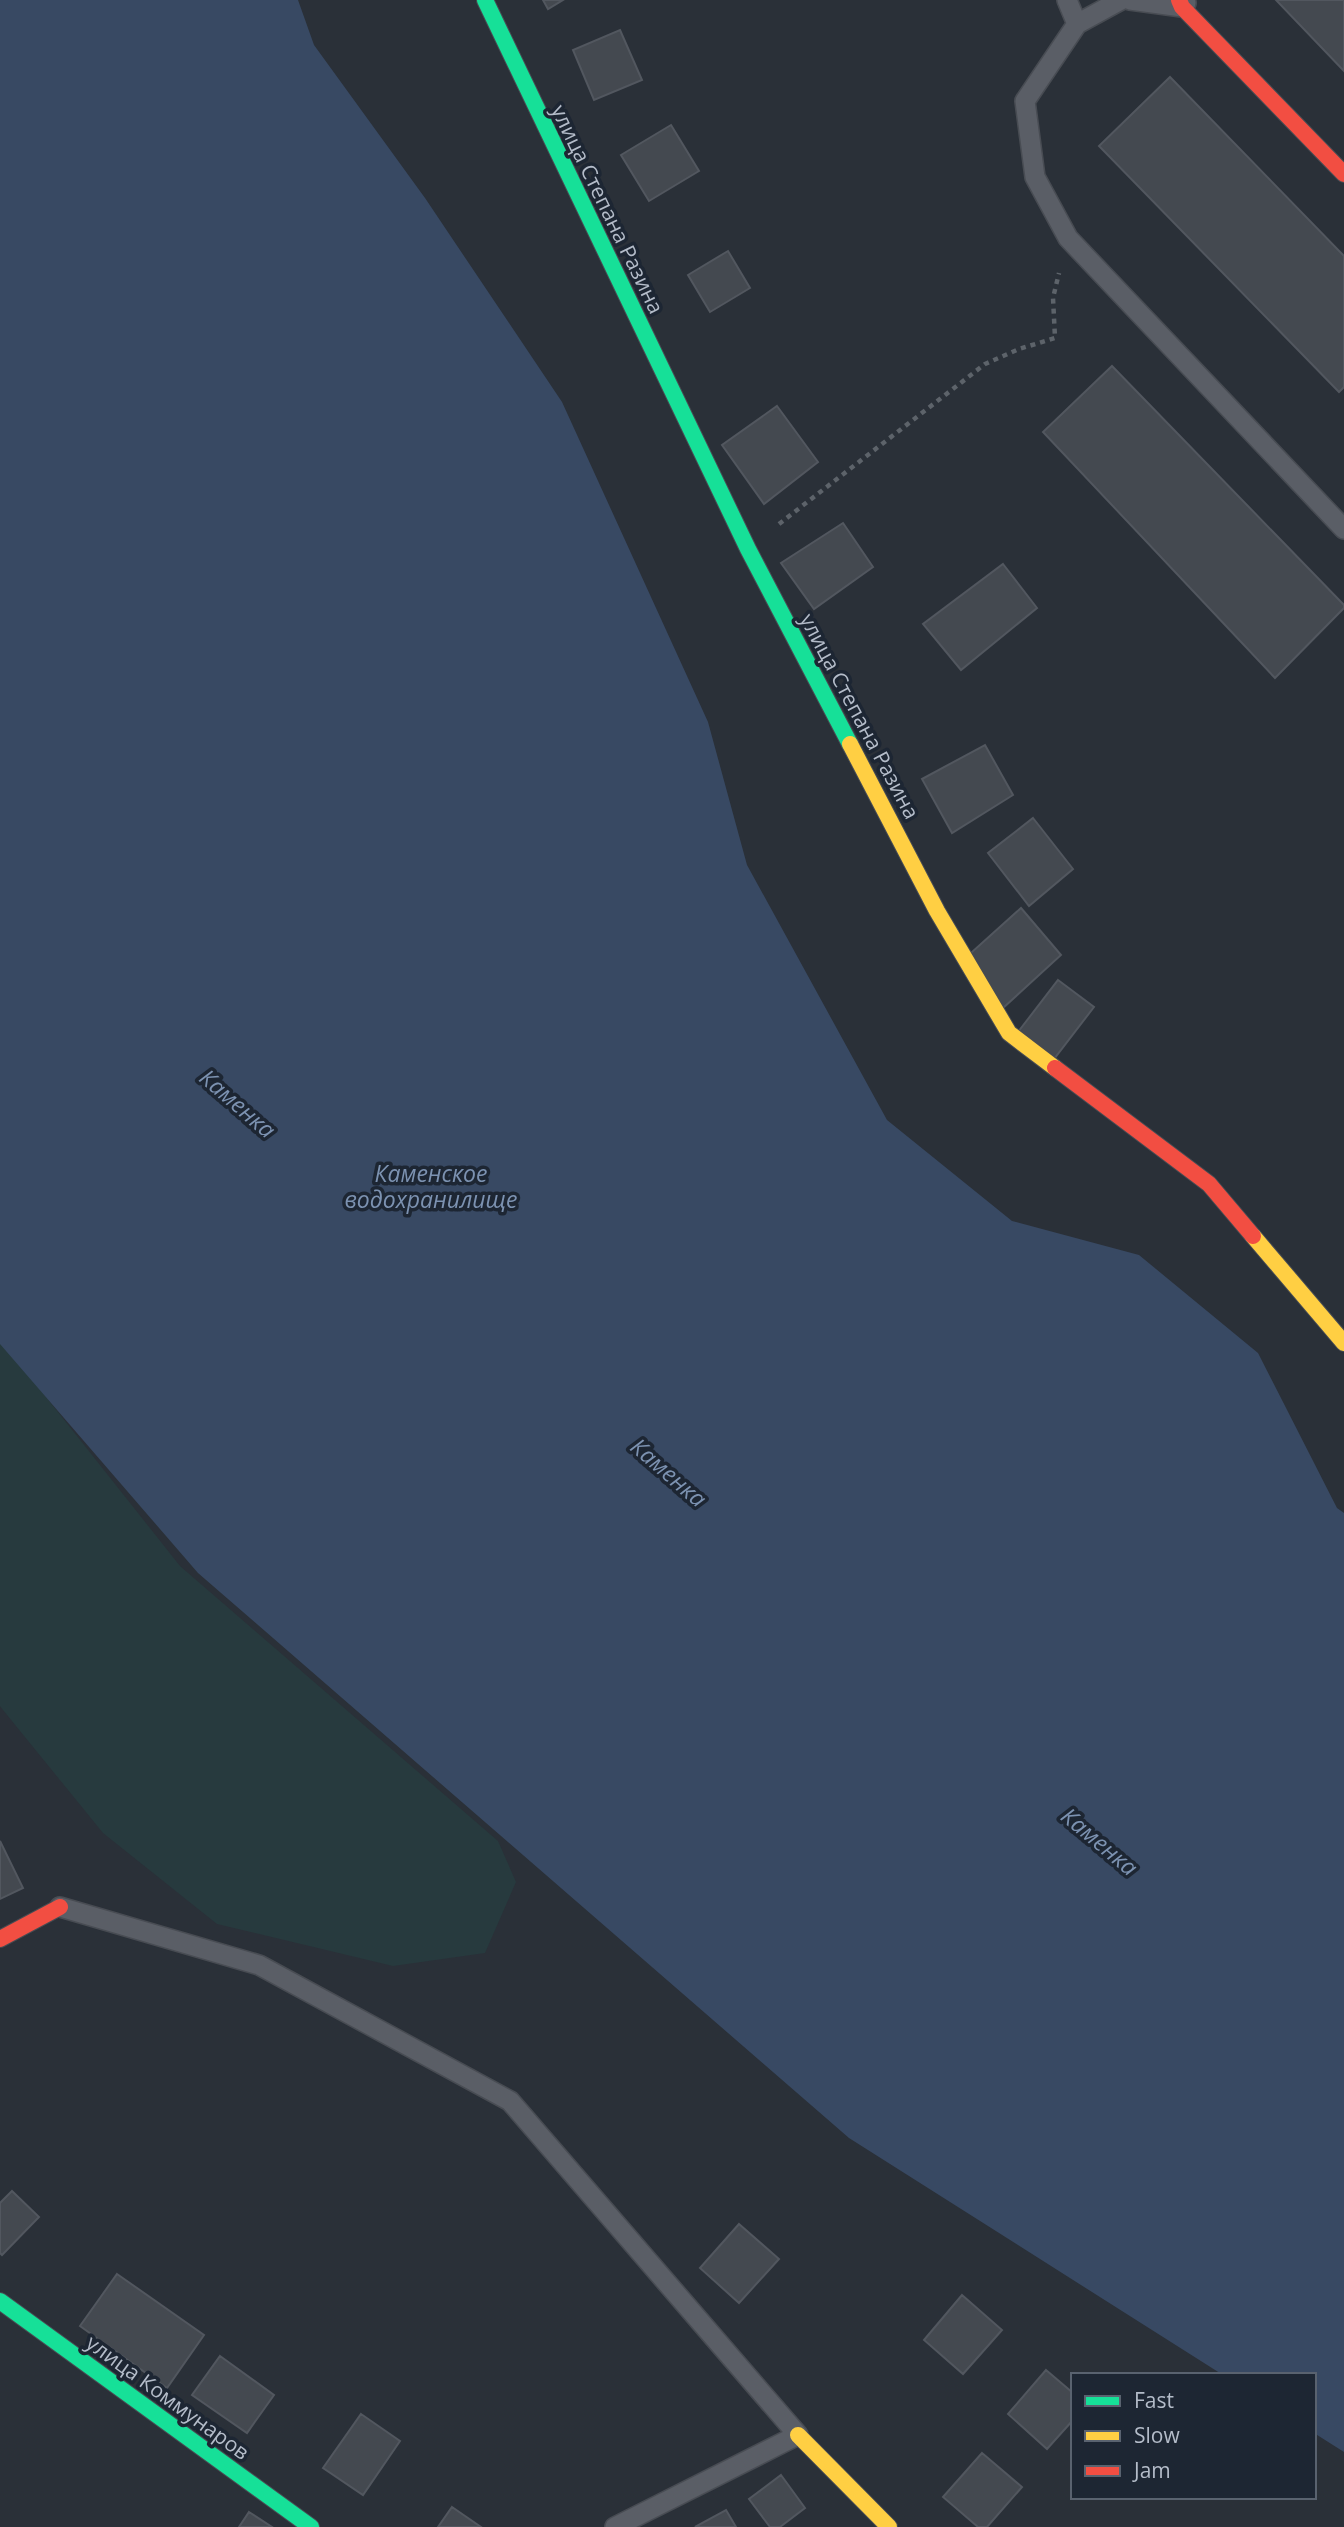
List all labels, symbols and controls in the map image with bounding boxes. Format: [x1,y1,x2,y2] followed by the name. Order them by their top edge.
[545,100,671,318] street label: улица Степана Разина
[794,608,926,824] street label: улица Степана Разина
[193,1061,283,1145] water label: Каменка
[344,1157,518,1215] water label: Каменское водохранилище
[624,1430,714,1514] water label: Каменка
[1055,1799,1145,1883] water label: Каменка
[81,2328,255,2466] street label: улица Коммунаров
[1071,2373,1316,2499] legend
[1134,2386,1174,2414] text: Fast
[1134,2421,1180,2449] text: Slow
[1132,2456,1171,2484] text: Jam

